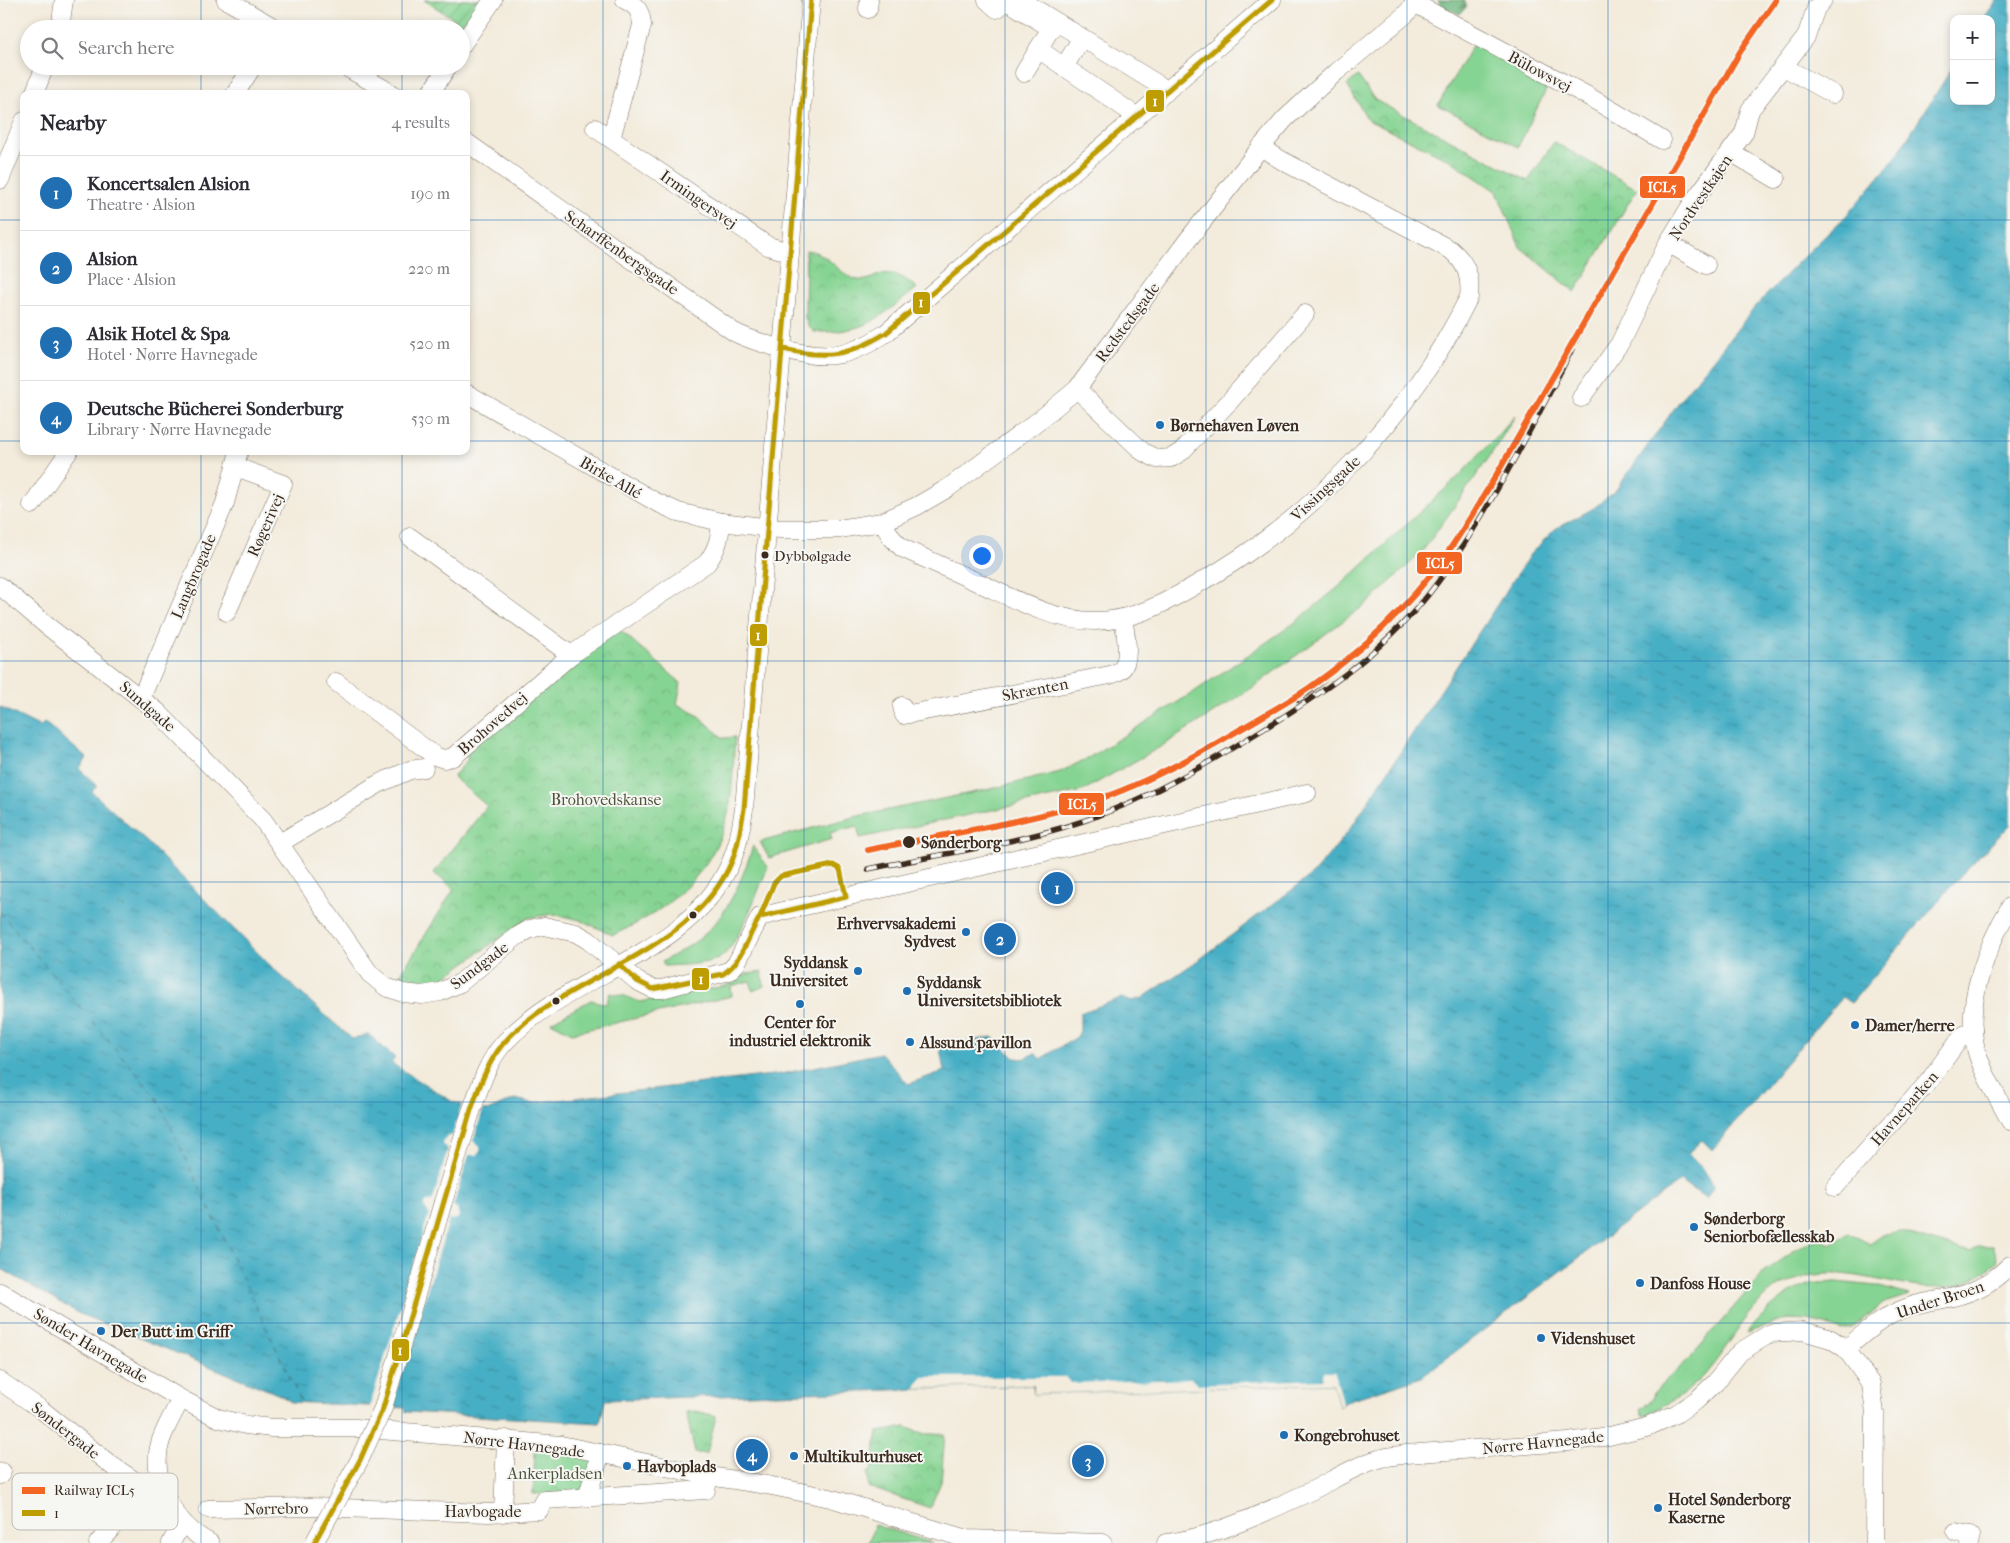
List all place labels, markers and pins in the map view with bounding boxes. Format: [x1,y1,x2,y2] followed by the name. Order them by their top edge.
[1170,416,1300,435] place label: Børnehaven Løven
[1154,419,1166,431] marker: Børnehaven Løven
[774,547,852,565] place label: Dybbølgade
[760,550,770,560] marker: Dybbølgade
[921,833,1002,853] place label: Sønderborg
[901,834,917,850] marker: Sønderborg
[1041,869,1073,907] pin: 1
[688,910,698,920] unlabelled marker
[837,914,956,952] place label: Erhvervsakademi Sydvest
[984,920,1016,958] pin: 2
[960,926,972,938] marker: Erhvervsakademi Sydvest
[769,953,849,990] place label: Syddansk Universitet
[852,965,864,977] marker: Syddansk Universitet
[916,973,1062,1010] place label: Syddansk Universitetsbibliotek
[901,985,913,997] marker: Syddansk Universitetsbibliotek
[551,996,561,1006] unlabelled marker
[794,998,806,1010] marker: Center for industriel elektronik
[728,1013,871,1050] place label: Center for industriel elektronik
[1865,1016,1955,1035] place label: Damer/herre
[1849,1019,1861,1031] marker: Damer/herre
[919,1033,1032,1053] place label: Alssund pavillon
[904,1036,916,1048] marker: Alssund pavillon
[1704,1209,1835,1246] place label: Sønderborg Seniorbofællesskab
[1688,1221,1700,1233] marker: Sønderborg Seniorbofællesskab
[1650,1274,1751,1293] place label: Danfoss House
[1634,1277,1646,1289] marker: Danfoss House
[111,1322,234,1341] place label: Der Butt im Griff
[95,1325,107,1337] marker: Der Butt im Griff
[1550,1329,1635,1348] place label: Videnshuset
[1535,1332,1547,1344] marker: Videnshuset
[1294,1426,1400,1446] place label: Kongebrohuset
[1278,1429,1290,1441] marker: Kongebrohuset
[736,1436,768,1474] pin: 4
[1072,1442,1104,1480] pin: 3
[803,1447,923,1466] place label: Multikulturhuset
[788,1450,800,1462] marker: Multikulturhuset
[637,1457,716,1477] place label: Havboplads
[621,1460,633,1472] marker: Havboplads
[1668,1490,1791,1527] place label: Hotel Sønderborg Kaserne
[1652,1502,1664,1514] marker: Hotel Sønderborg Kaserne

